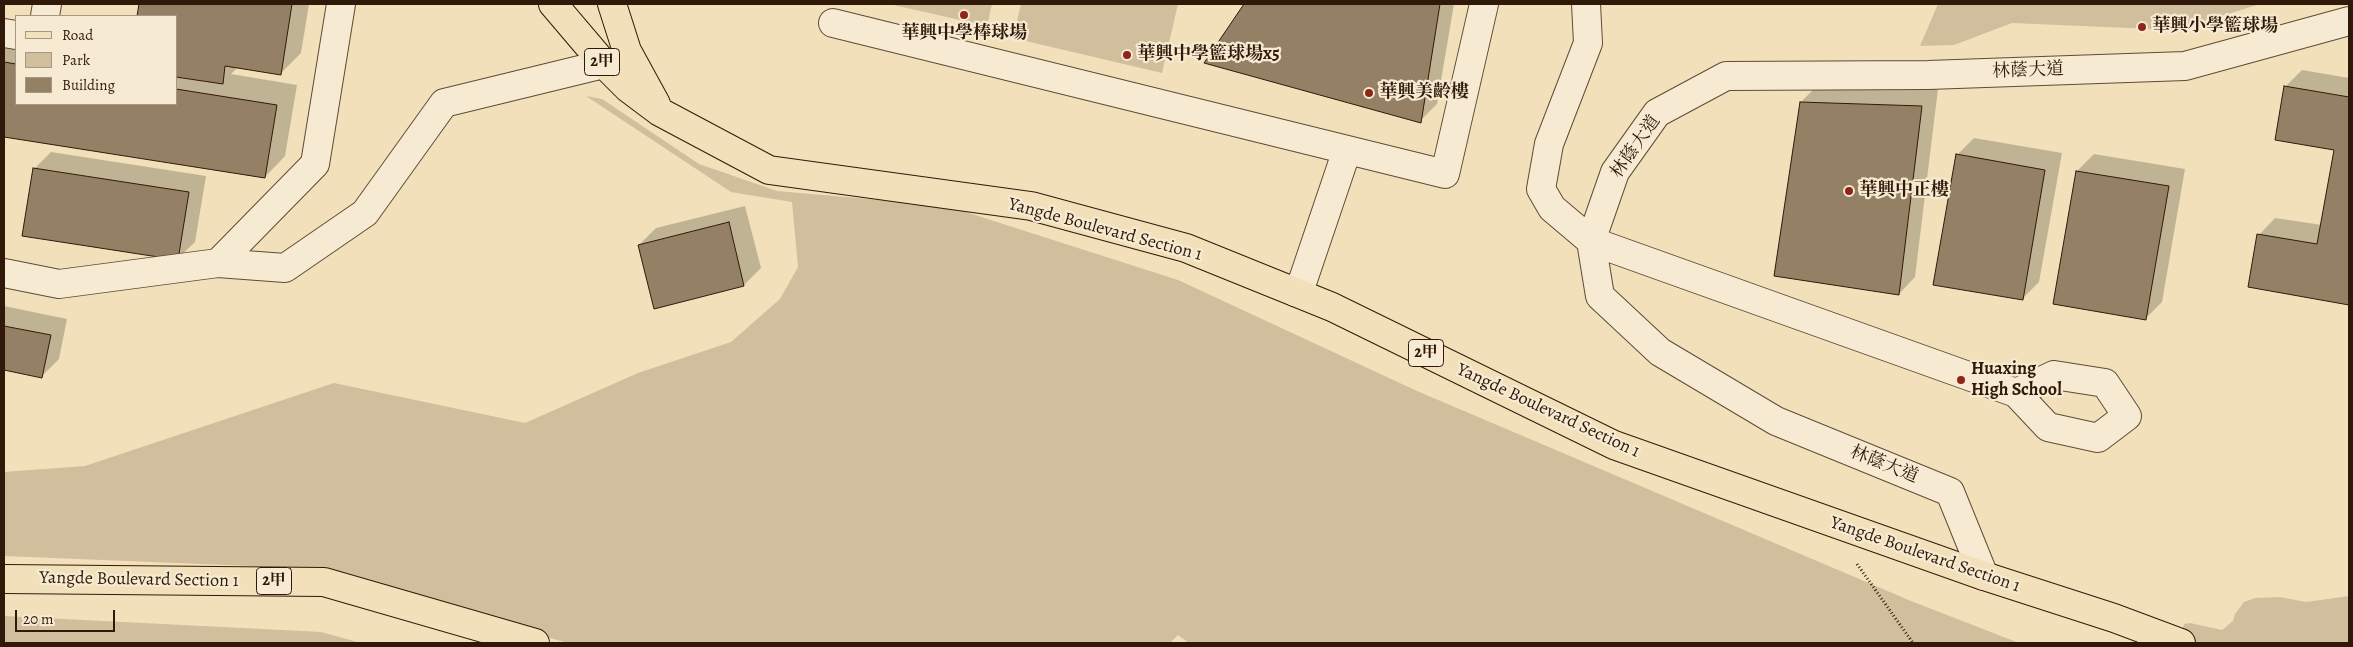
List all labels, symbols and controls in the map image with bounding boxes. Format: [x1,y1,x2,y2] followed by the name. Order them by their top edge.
[958,9,970,21] marker: 華興中學棒球場
[15,15,178,105] legend
[2152,16,2278,38] place label: 華興小學籃球場
[2136,21,2148,33] marker: 華興小學籃球場
[901,23,1027,45] place label: 華興中學棒球場
[62,25,93,45] text: Road
[1137,44,1280,66] place label: 華興中學籃球場x5
[584,48,620,76] road number: 2甲
[1121,49,1133,61] marker: 華興中學籃球場x5
[62,50,90,70] text: Park
[1992,59,2064,83] street label: 林蔭大道
[62,75,115,95] text: Building
[1379,82,1469,104] place label: 華興美齡樓
[1363,87,1375,99] marker: 華興美齡樓
[1607,111,1665,183] street label: 林蔭大道
[1859,180,1949,202] place label: 華興中正樓
[1843,185,1855,197] marker: 華興中正樓
[1006,194,1204,266] street label: Yangde Boulevard Section 1
[1408,339,1444,366] road number: 2甲
[1453,359,1643,463] street label: Yangde Boulevard Section 1
[1971,359,2062,402] place label: Huaxing High School
[1955,374,1967,386] marker: Huaxing High School
[1847,442,1921,488] street label: 林蔭大道
[1827,512,2023,598] street label: Yangde Boulevard Section 1
[39,567,239,593] street label: Yangde Boulevard Section 1
[256,568,292,594] road number: 2甲
[18,600,118,632] scale bar
[23,609,54,629] text: 20 m

